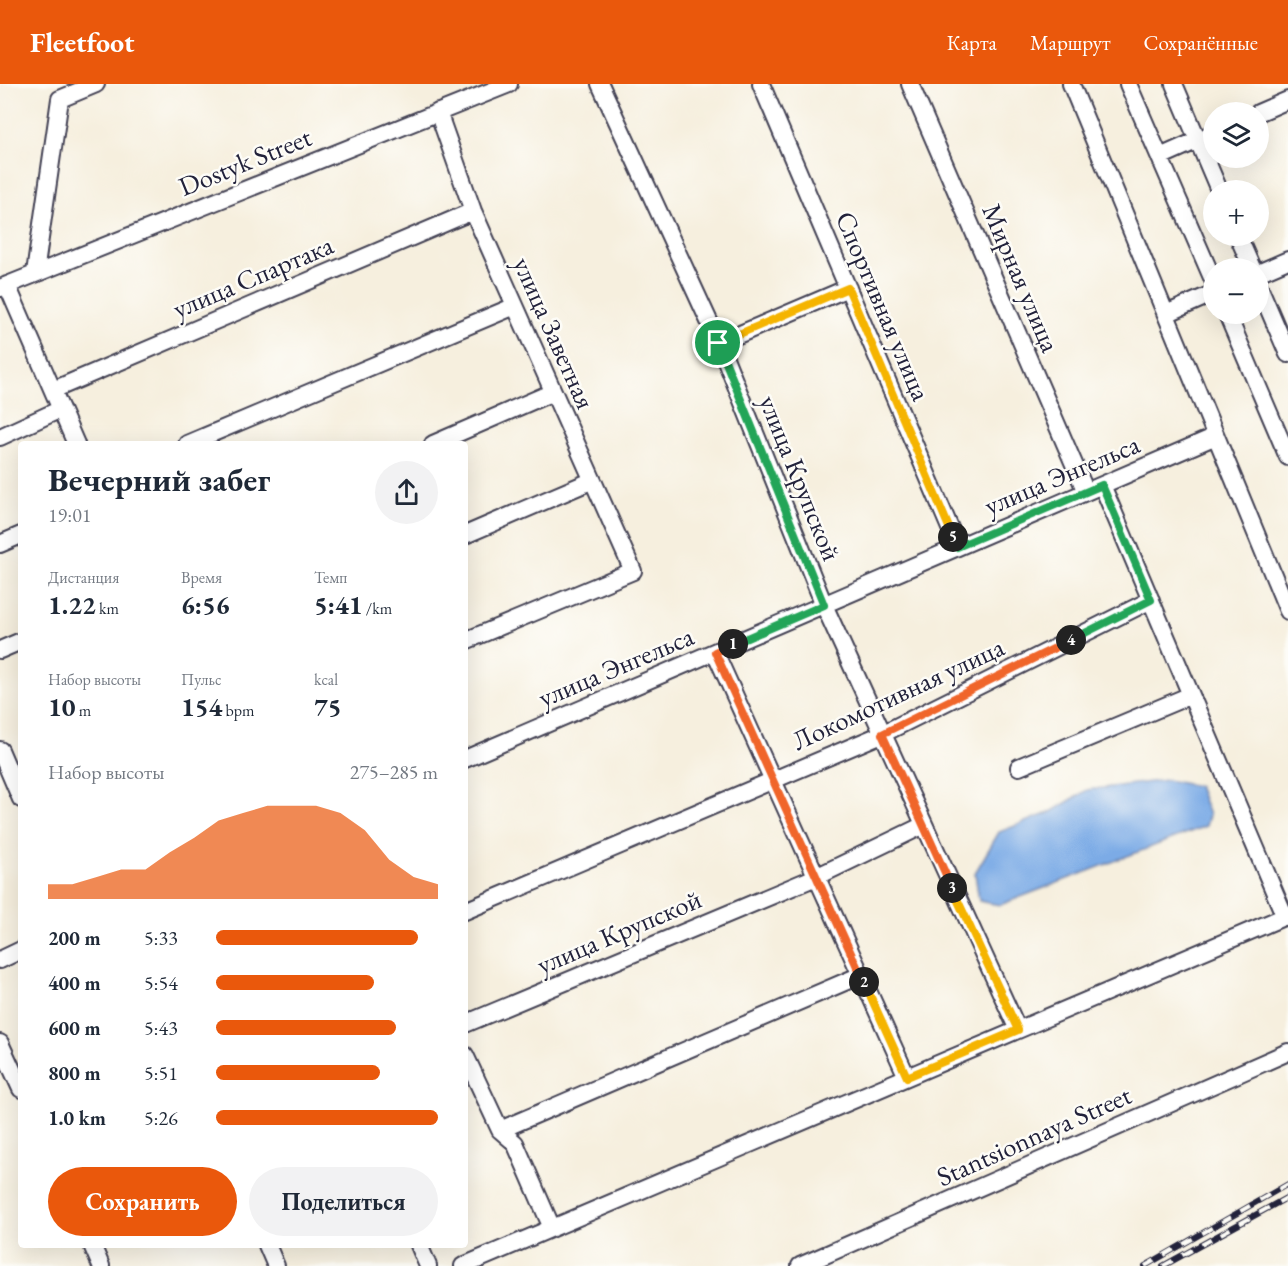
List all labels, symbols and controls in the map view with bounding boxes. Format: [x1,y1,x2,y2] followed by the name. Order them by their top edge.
[30,24,134,60] text: Fleetfoot
[947,29,997,56] text: Карта
[1030,29,1111,56] text: Маршрут
[1144,29,1258,56] text: Сохранённые
[1203,102,1269,324] map controls
[1203,102,1269,168] button: layers
[173,119,317,204] street label: Dostyk Street
[1203,180,1269,246] button: +
[974,198,1069,358] street label: Мирная улица
[828,206,939,406] street label: Спортивная улица
[167,227,339,326] street label: улица Спартака
[505,251,604,414] street label: улица Заветная
[1203,258,1269,324] button: −
[692,317,743,368] pin
[701,326,734,359] icon: arrive
[751,390,850,566] street label: улица Крупской
[979,426,1145,523] street label: улица Энгельса
[48,458,270,501] text: Вечерний забег
[375,461,438,524] button: share
[48,502,91,528] text: 19:01
[938,522,968,552] pin: 5
[949,526,957,547] text: 5
[48,567,119,588] text: Дистанция
[181,567,222,588] text: Время
[314,567,347,588] text: Темп
[48,588,96,622] text: 1.22
[181,588,230,622] text: 6:56
[314,588,363,622] text: 5:41
[96,598,119,619] text: km
[363,598,392,619] text: /km
[533,618,699,715] street label: улица Энгельса
[1056,625,1086,655] pin: 4
[718,629,748,659] pin: 1
[786,629,1010,758] street label: Локомотивная улица
[1067,629,1075,650] text: 4
[729,633,737,654] text: 1
[48,669,141,690] text: Набор высоты
[181,669,222,690] text: Пульс
[314,669,338,690] text: kcal
[48,690,76,724] text: 10
[181,690,222,724] text: 154
[314,690,342,724] text: 75
[76,700,91,721] text: m
[222,700,254,721] text: bpm
[48,759,164,785] text: Набор высоты
[350,759,438,785] text: 275–285 m
[937,873,967,903] pin: 3
[948,877,956,898] text: 3
[531,881,706,982] street label: улица Крупской
[48,925,101,951] text: 200 m
[144,925,178,951] text: 5:33
[849,967,879,997] pin: 2
[48,970,101,996] text: 400 m
[144,970,178,996] text: 5:54
[860,971,868,992] text: 2
[48,1015,101,1041] text: 600 m
[144,1015,178,1041] text: 5:43
[48,1060,101,1086] text: 800 m
[144,1060,178,1086] text: 5:51
[931,1077,1137,1194] street label: Stantsionnaya Street
[48,1105,106,1131] text: 1.0 km
[144,1105,178,1131] text: 5:26
[48,1167,237,1236] button: Сохранить
[249,1167,438,1236] button: Поделиться

